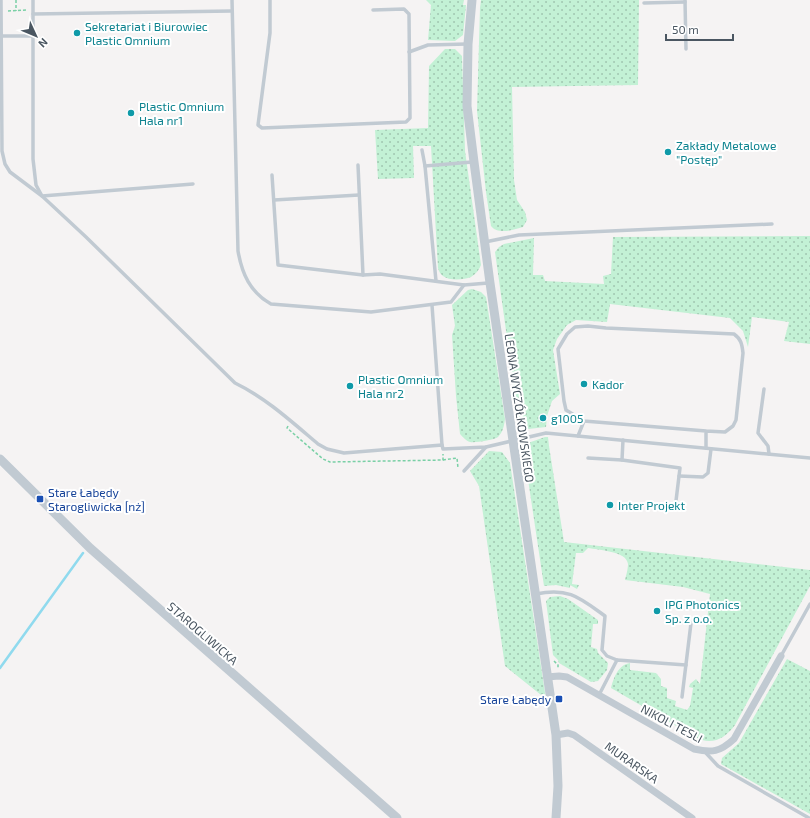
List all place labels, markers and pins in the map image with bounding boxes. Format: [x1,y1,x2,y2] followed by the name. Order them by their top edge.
[85,19,208,47] place label: Sekretariat i Biurowiec Plastic Omnium
[72,28,82,38] marker: Sekretariat i Biurowiec Plastic Omnium
[139,99,224,127] place label: Plastic Omnium Hala nr1
[126,108,136,118] marker: Plastic Omnium Hala nr1
[676,138,776,166] place label: Zakłady Metalowe "Postęp"
[663,147,673,157] marker: Zakłady Metalowe "Postęp"
[358,372,443,400] place label: Plastic Omnium Hala nr2
[592,377,624,391] place label: Kador
[579,379,589,389] marker: Kador
[345,381,355,391] marker: Plastic Omnium Hala nr2
[551,411,583,425] place label: g1005
[538,413,548,423] marker: g1005
[48,485,145,513] place label: Stare Łabędy Starogliwicka [nż]
[35,494,45,504] marker: Stare Łabędy Starogliwicka [nż]
[618,498,685,513] place label: Inter Projekt
[605,500,615,510] marker: Inter Projekt
[665,597,740,625] place label: IPG Photonics Sp. z o.o.
[652,606,662,616] marker: IPG Photonics Sp. z o.o.
[480,692,552,706] place label: Stare Łabędy
[554,694,564,704] marker: Stare Łabędy

